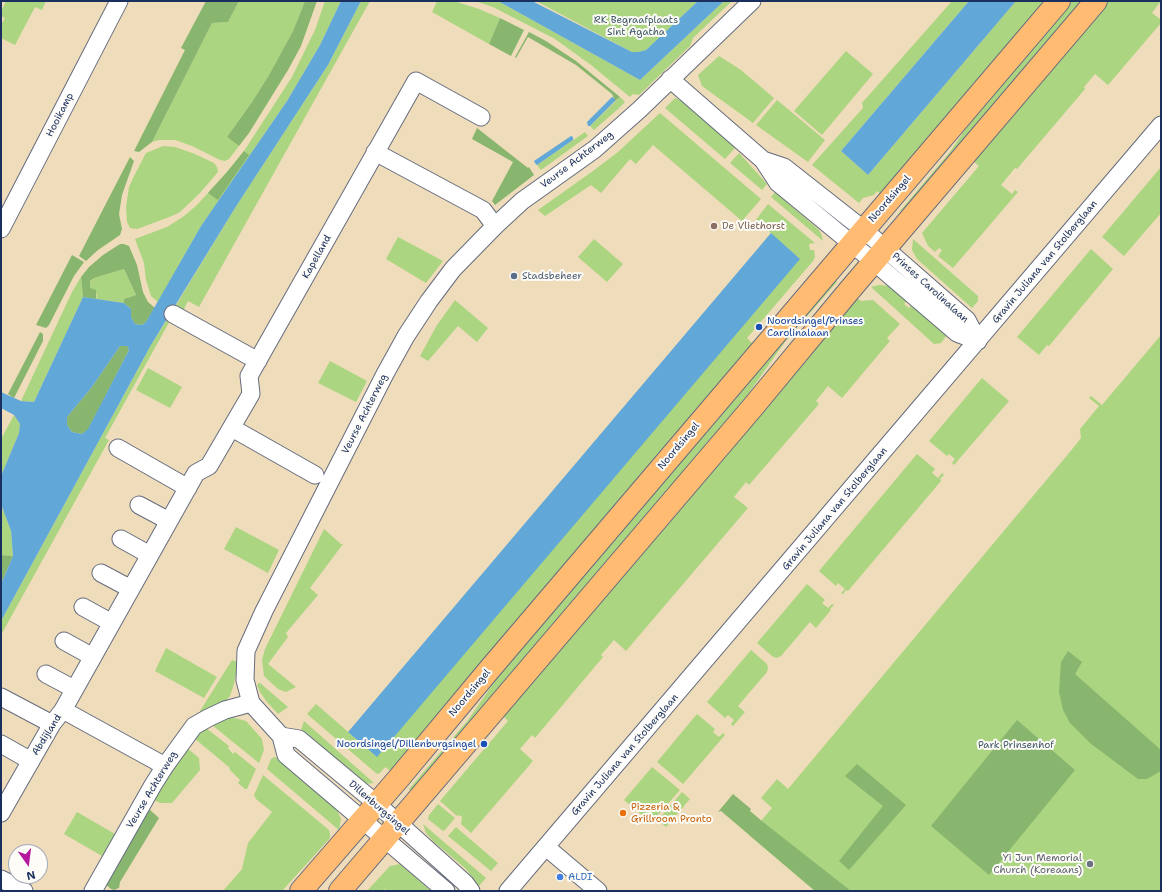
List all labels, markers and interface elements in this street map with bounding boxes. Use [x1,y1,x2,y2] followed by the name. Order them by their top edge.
[594,14,678,38] park label: RK Begraafplaats Sint Agatha
[44,91,76,139] street label: Hooikamp
[538,129,616,191] street label: Veurse Achterweg
[866,173,914,225] street label: Noordsingel
[990,198,1100,326] street label: Gravin Juliana van Stolberglaan
[722,220,785,232] place label: De Vliethorst
[709,221,719,231] marker: De Vliethorst
[300,233,334,281] street label: Kapelland
[889,250,971,326] street label: Prinses Carolinalaan
[522,270,582,282] place label: Stadsbeheer
[509,271,519,281] marker: Stadsbeheer
[767,315,863,338] place label: Noordsingel/Prinses Carolinalaan
[754,322,764,332] marker: Noordsingel/Prinses Carolinalaan
[340,372,390,456] street label: Veurse Achterweg
[656,420,702,472] street label: Noordsingel
[780,445,890,573] street label: Gravin Juliana van Stolberglaan
[447,667,493,719] street label: Noordsingel
[569,692,681,818] street label: Gravin Juliana van Stolberglaan
[30,712,64,758] street label: Abdijland
[336,738,476,750] place label: Noordsingel/Dillenburgsingel
[479,739,489,749] marker: Noordsingel/Dillenburgsingel
[978,739,1054,751] park label: Park Prinsenhof
[124,749,180,831] street label: Veurse Achterweg
[346,778,412,838] street label: Dillenburgsingel
[631,801,712,824] place label: Pizzeria & Grillroom Pronto
[618,808,628,818] marker: Pizzeria & Grillroom Pronto
[8,844,48,884] north arrow
[993,852,1082,876] place label: Yi Jun Memorial Church (Koreaans)
[1085,859,1095,869] marker: Yi Jun Memorial Church (Koreaans)
[25,867,37,883] text: N
[568,871,592,883] place label: ALDI
[555,872,565,882] marker: ALDI

